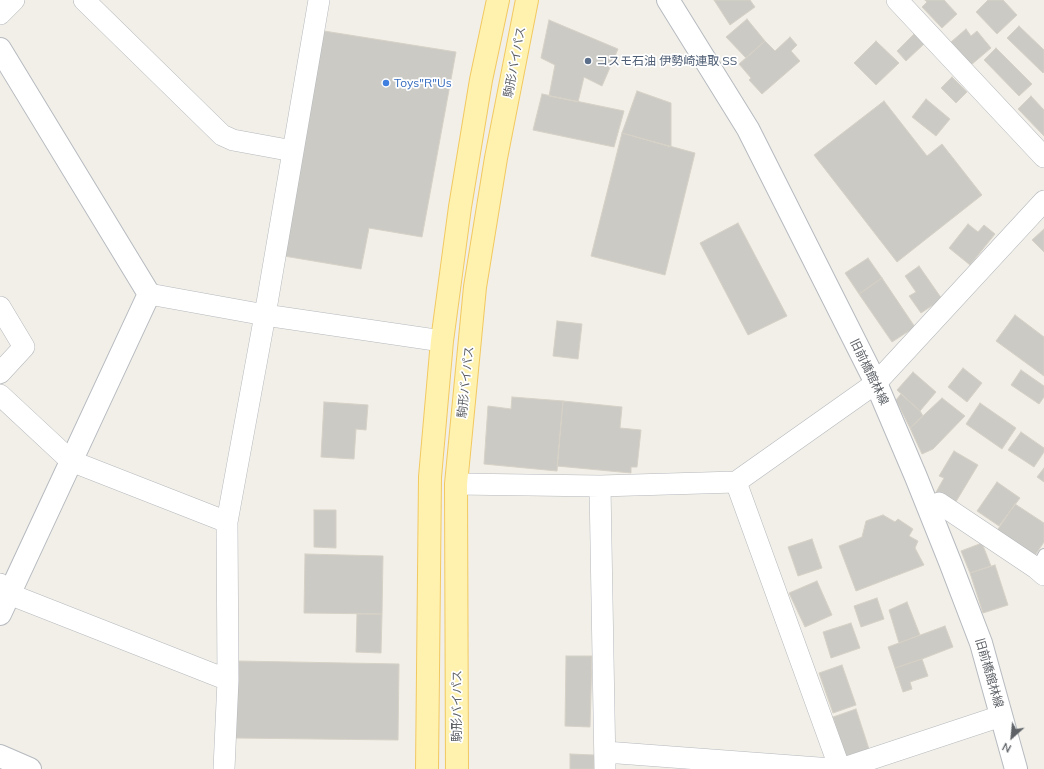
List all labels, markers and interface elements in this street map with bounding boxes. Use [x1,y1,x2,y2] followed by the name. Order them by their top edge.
[501,25,529,99] street label: 駒形バイパス
[596,54,737,68] place label: コスモ石油 伊勢崎連取 SS
[583,56,593,66] marker: コスモ石油 伊勢崎連取 SS
[394,76,452,90] place label: Toys"R"Us
[381,78,391,88] marker: Toys"R"Us
[847,336,891,408] street label: 旧前橋館林線
[455,345,477,419] street label: 駒形バイパス
[972,636,1006,710] street label: 旧前橋館林線
[450,670,464,742] street label: 駒形バイパス
[992,717,1032,757] north arrow
[1000,740,1013,756] text: N

